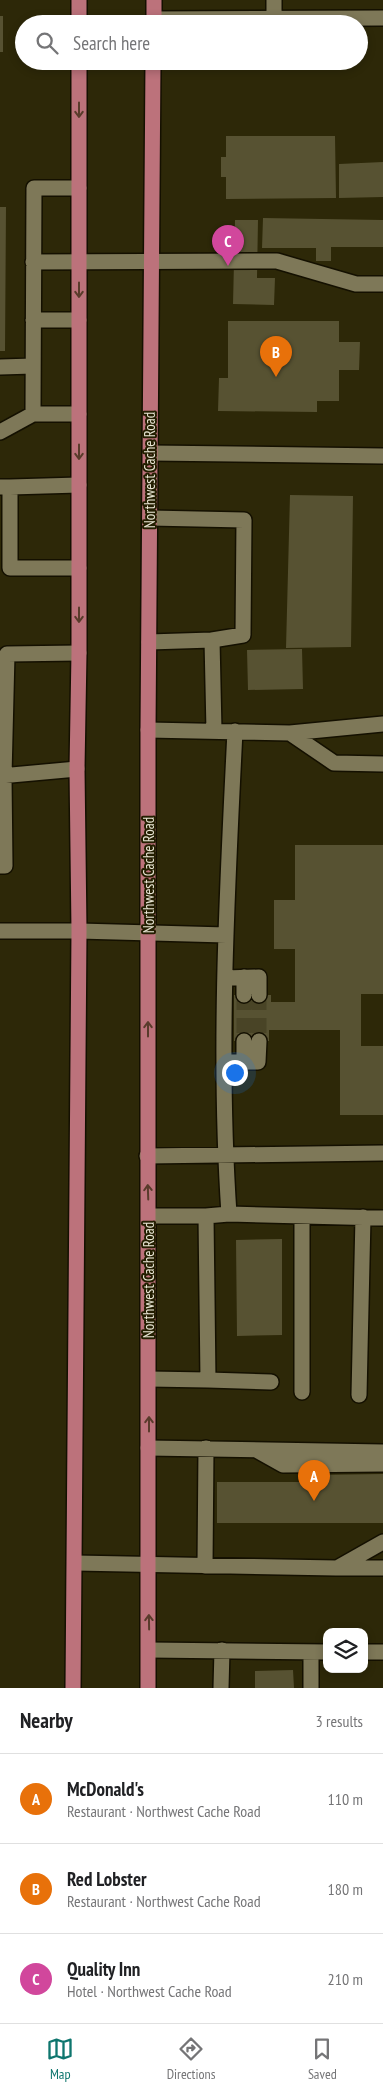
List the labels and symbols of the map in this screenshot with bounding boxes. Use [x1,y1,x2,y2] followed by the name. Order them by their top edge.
[74,102,84,118] one-way arrow
[212,225,244,266] pin: C
[74,282,84,298] one-way arrow
[260,336,292,377] pin: B
[140,412,159,528] street label: Northwest Cache Road
[74,444,84,460] one-way arrow
[74,606,84,623] one-way arrow
[139,817,158,933] street label: Northwest Cache Road
[143,1022,153,1038] one-way arrow
[222,1060,248,1086] your location
[143,1184,153,1200] one-way arrow
[139,1222,158,1338] street label: Northwest Cache Road
[144,1417,153,1433] one-way arrow
[298,1460,330,1501] pin: A
[144,1614,153,1630] one-way arrow

